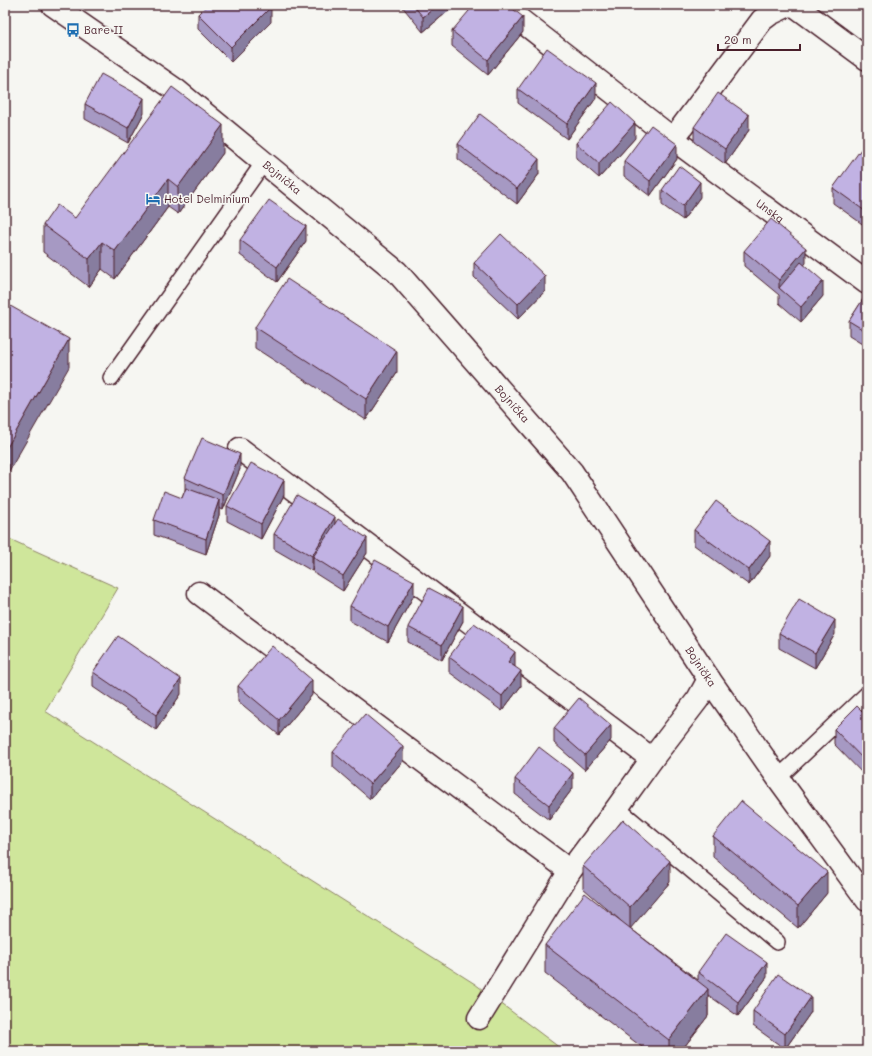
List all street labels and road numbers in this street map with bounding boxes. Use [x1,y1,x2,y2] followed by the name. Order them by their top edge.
[260,157,305,197] street label: Bojnička
[753,195,788,226] street label: Unska
[492,381,534,426] street label: Bojnička
[682,643,720,690] street label: Bojnička

